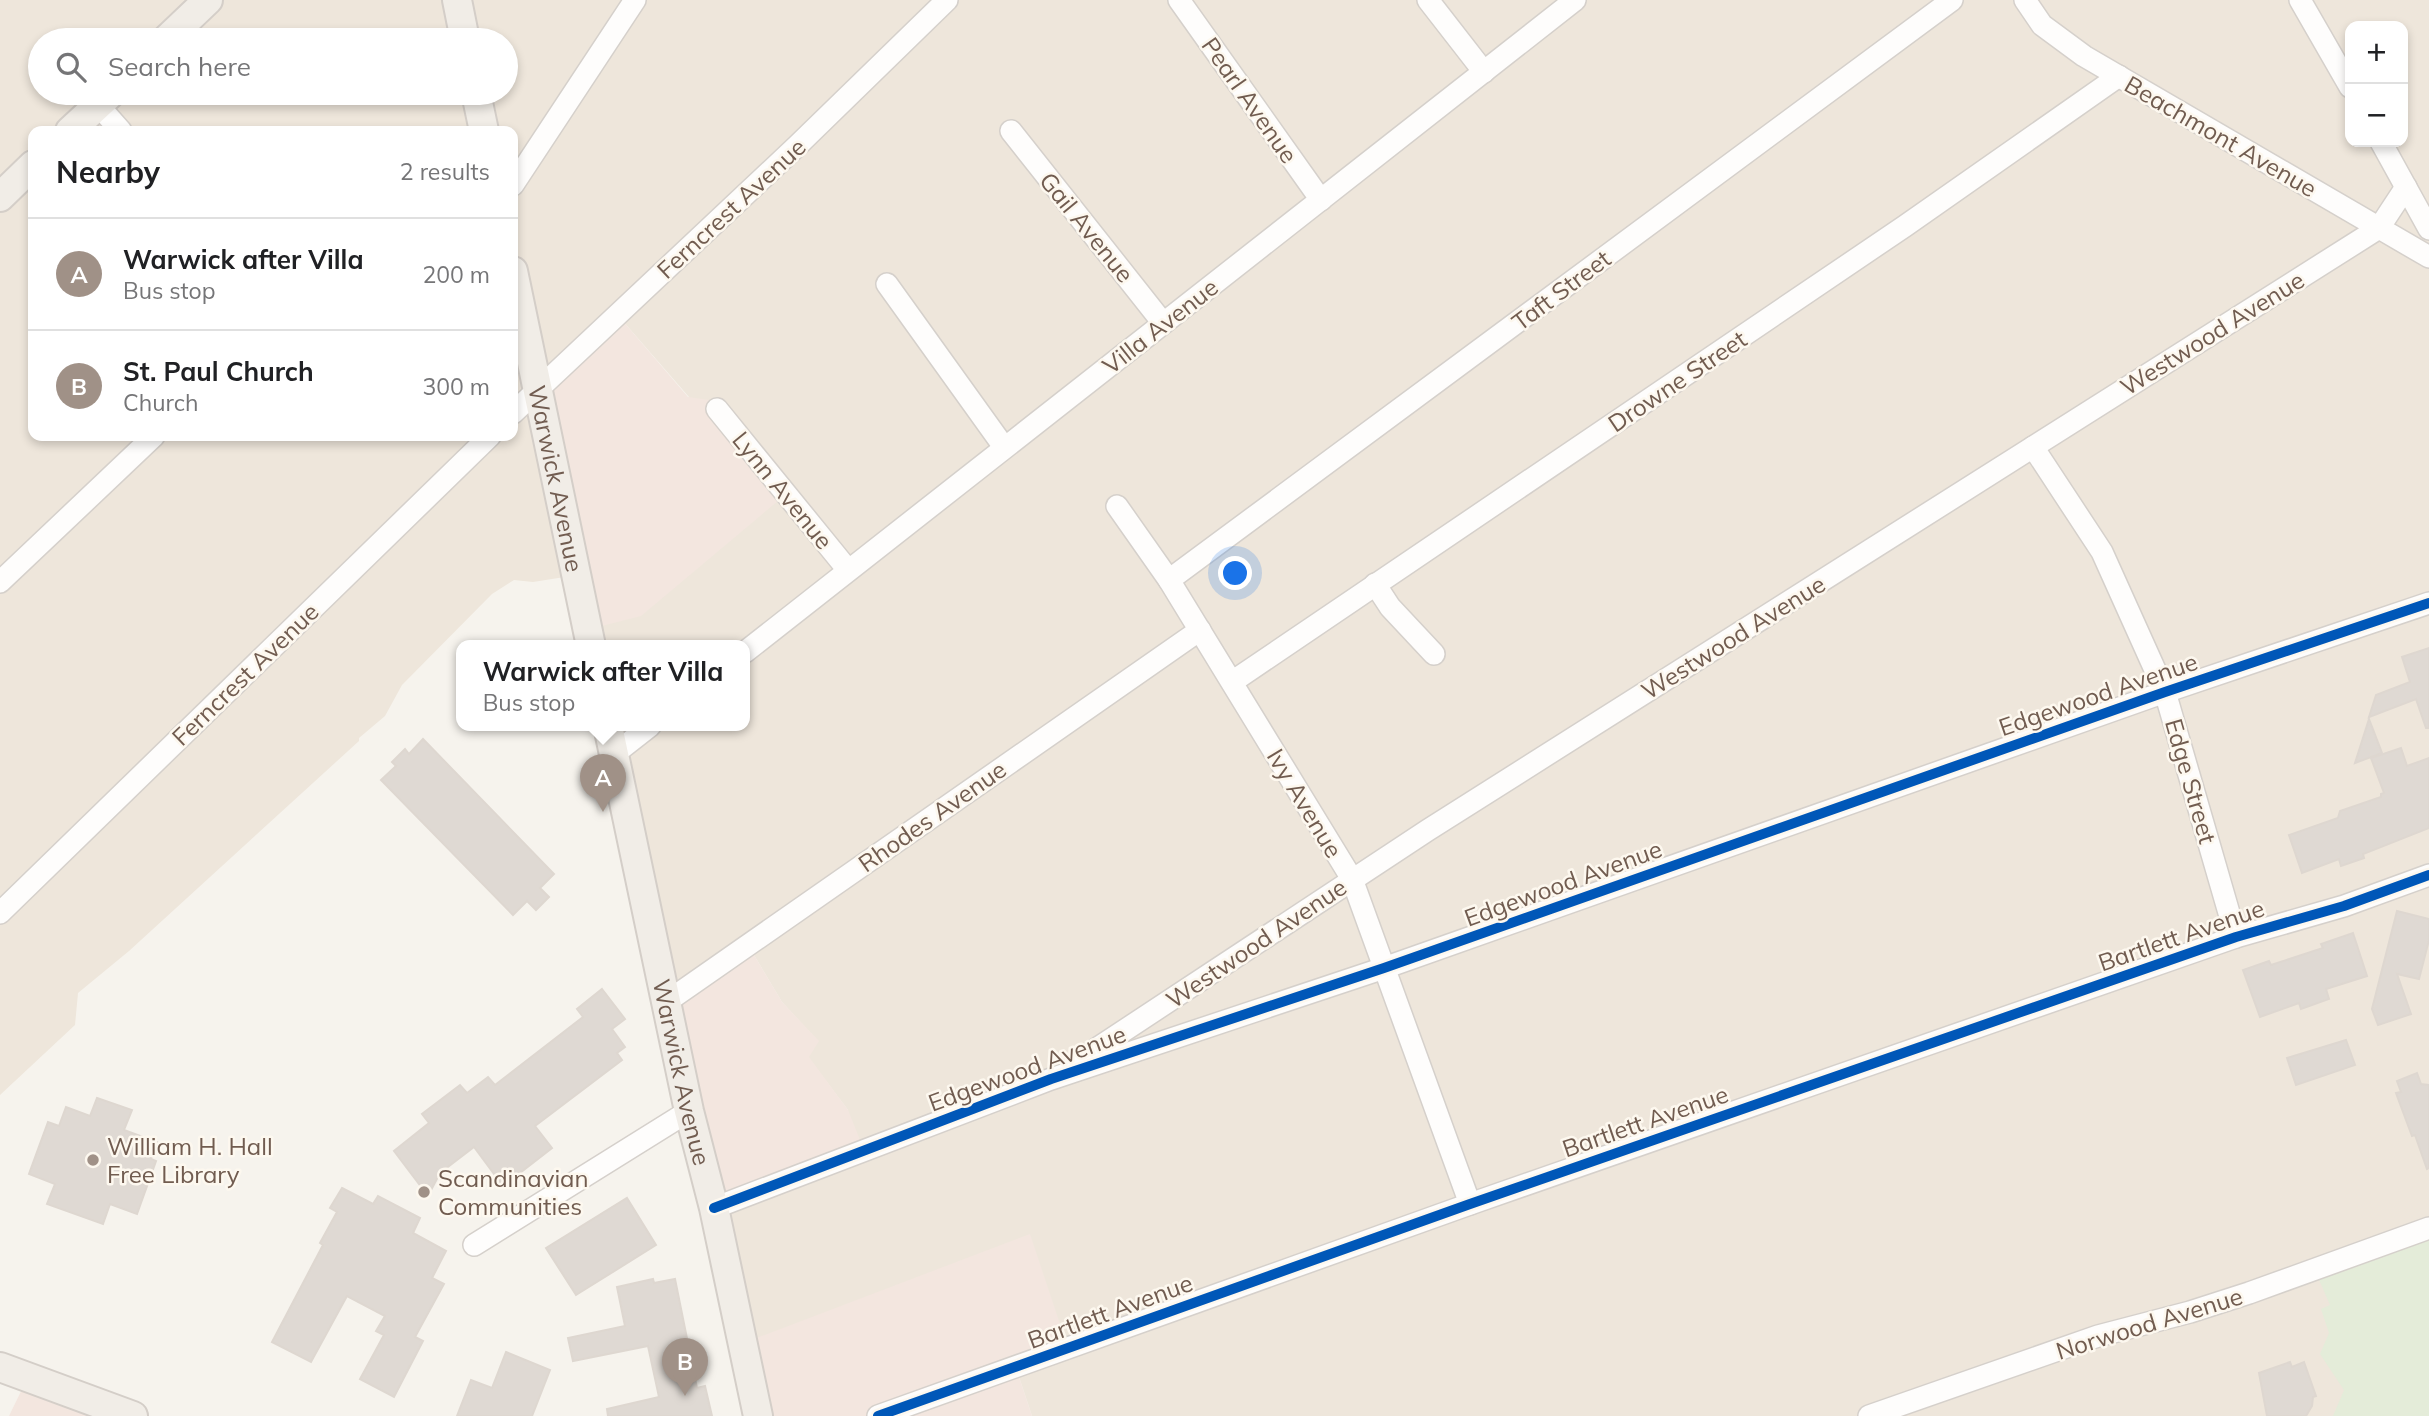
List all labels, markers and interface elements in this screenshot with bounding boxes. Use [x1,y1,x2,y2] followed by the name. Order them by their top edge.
[2345,21,2408,147] map controls
[2345,21,2408,84] button: +
[28,28,518,105] search box
[1196,31,1304,169] street label: Pearl Avenue
[52,48,90,86] icon: search
[108,50,251,83] text: Search here
[2120,69,2322,203] street label: Beachmont Avenue
[2345,84,2408,147] button: −
[650,131,812,285] street label: Ferncrest Avenue
[56,153,160,191] text: Nearby
[400,157,490,186] text: 2 results
[1033,166,1141,288] street label: Gail Avenue
[123,243,364,276] text: Warwick after Villa
[1506,243,1616,337] street label: Taft Street
[70,260,88,289] text: A
[422,260,490,289] text: 200 m
[2115,264,2309,402] street label: Westwood Avenue
[1096,272,1224,380] street label: Villa Avenue
[123,276,215,305] text: Bus stop
[1602,324,1752,438] street label: Drowne Street
[123,355,314,388] text: St. Paul Church
[71,372,87,401] text: B
[422,372,490,401] text: 300 m
[522,383,590,575] street label: Warwick Avenue
[123,388,199,417] text: Church
[726,425,840,555] street label: Lynn Avenue
[1218,556,1252,590] your location
[1636,568,1830,706] street label: Westwood Avenue
[165,596,325,752] street label: Ferncrest Avenue
[456,640,750,731] popup
[1995,646,2201,742] street label: Edgewood Avenue
[483,655,723,688] text: Warwick after Villa
[483,688,575,717] text: Bus stop
[2159,715,2223,847] street label: Edge Street
[1261,743,1349,863] street label: Ivy Avenue
[580,754,626,812] pin: A
[852,754,1012,878] street label: Rhodes Avenue
[1460,833,1666,933] street label: Edgewood Avenue
[1160,872,1352,1014] street label: Westwood Avenue
[2094,893,2268,977] street label: Bartlett Avenue
[647,976,717,1169] street label: Warwick Avenue
[924,1018,1130,1118] street label: Edgewood Avenue
[1558,1079,1732,1163] street label: Bartlett Avenue
[107,1131,273,1189] place label: William H. Hall Free Library
[85,1152,101,1168] marker: William H. Hall Free Library
[438,1163,589,1221] place label: Scandinavian Communities
[416,1184,432,1200] marker: Scandinavian Communities
[1023,1267,1197,1355] street label: Bartlett Avenue
[2052,1280,2246,1366] street label: Norwood Avenue
[662,1338,708,1396] pin: B

